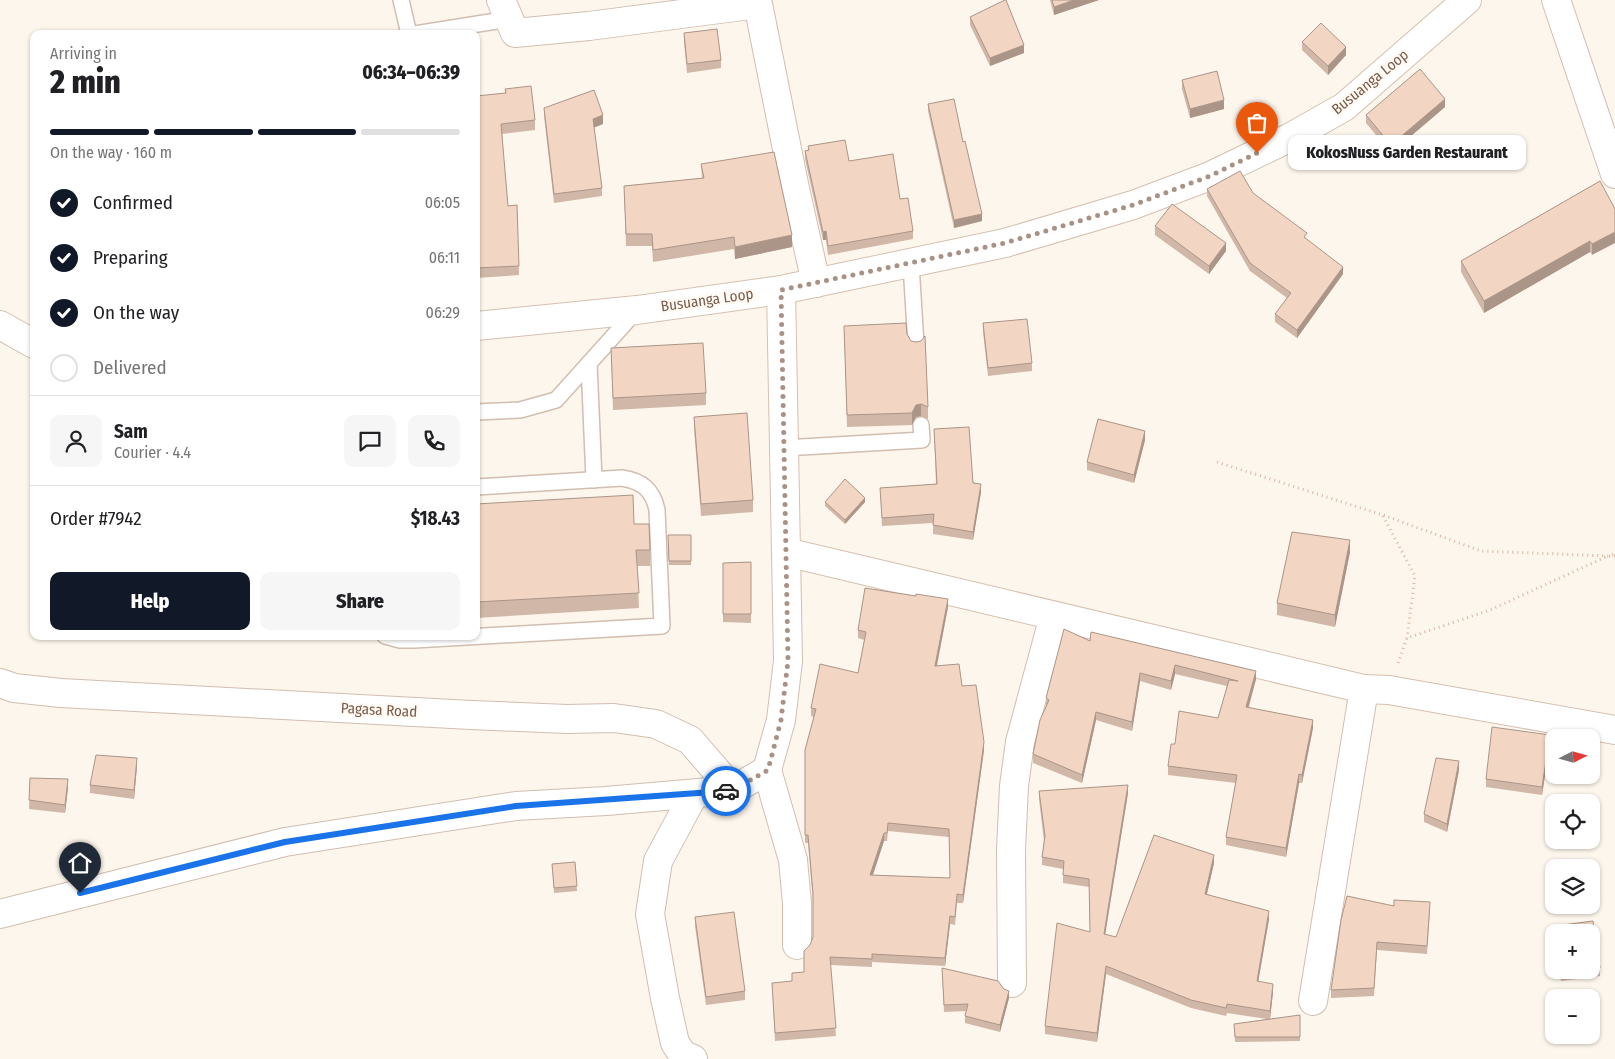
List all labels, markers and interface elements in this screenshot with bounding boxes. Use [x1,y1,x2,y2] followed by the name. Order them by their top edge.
[50,44,117,63] text: Arriving in
[1328,46,1412,118] street label: Busuanga Loop
[362,61,460,84] text: 06:34–06:39
[50,63,121,101] text: 2 min
[1236,102,1278,153] pin
[1243,109,1271,137] icon: bag
[1287,136,1524,170] callout: KokosNuss Garden Restaurant
[50,143,172,162] text: On the way · 160 m
[1306,143,1508,162] text: KokosNuss Garden Restaurant
[50,189,78,217] icon: check
[93,191,173,214] text: Confirmed
[425,193,460,212] text: 06:05
[50,244,78,272] icon: check
[93,246,168,269] text: Preparing
[429,248,460,267] text: 06:11
[660,285,754,315] street label: Busuanga Loop
[50,299,78,327] icon: check
[93,301,179,324] text: On the way
[426,303,460,322] text: 06:29
[93,356,167,379] text: Delivered
[50,415,102,467] button: person
[344,415,396,467] button: chat
[408,415,460,467] button: phone
[114,420,148,443] text: Sam
[114,443,191,462] text: Courier · 4.4
[50,507,142,530] text: Order #7942
[411,507,460,530] text: $18.43
[50,572,250,630] button: Help
[260,572,460,630] button: Share
[340,699,418,721] street label: Pagasa Road
[1545,729,1600,784] north arrow
[1545,729,1600,1044] map controls
[701,766,751,816] courier
[712,777,740,805] icon: car
[1545,794,1600,849] button: locate
[59,842,101,893] pin
[66,849,94,877] icon: home
[1545,859,1600,914] button: layers
[1545,924,1600,979] button: +
[1545,989,1600,1044] button: −

